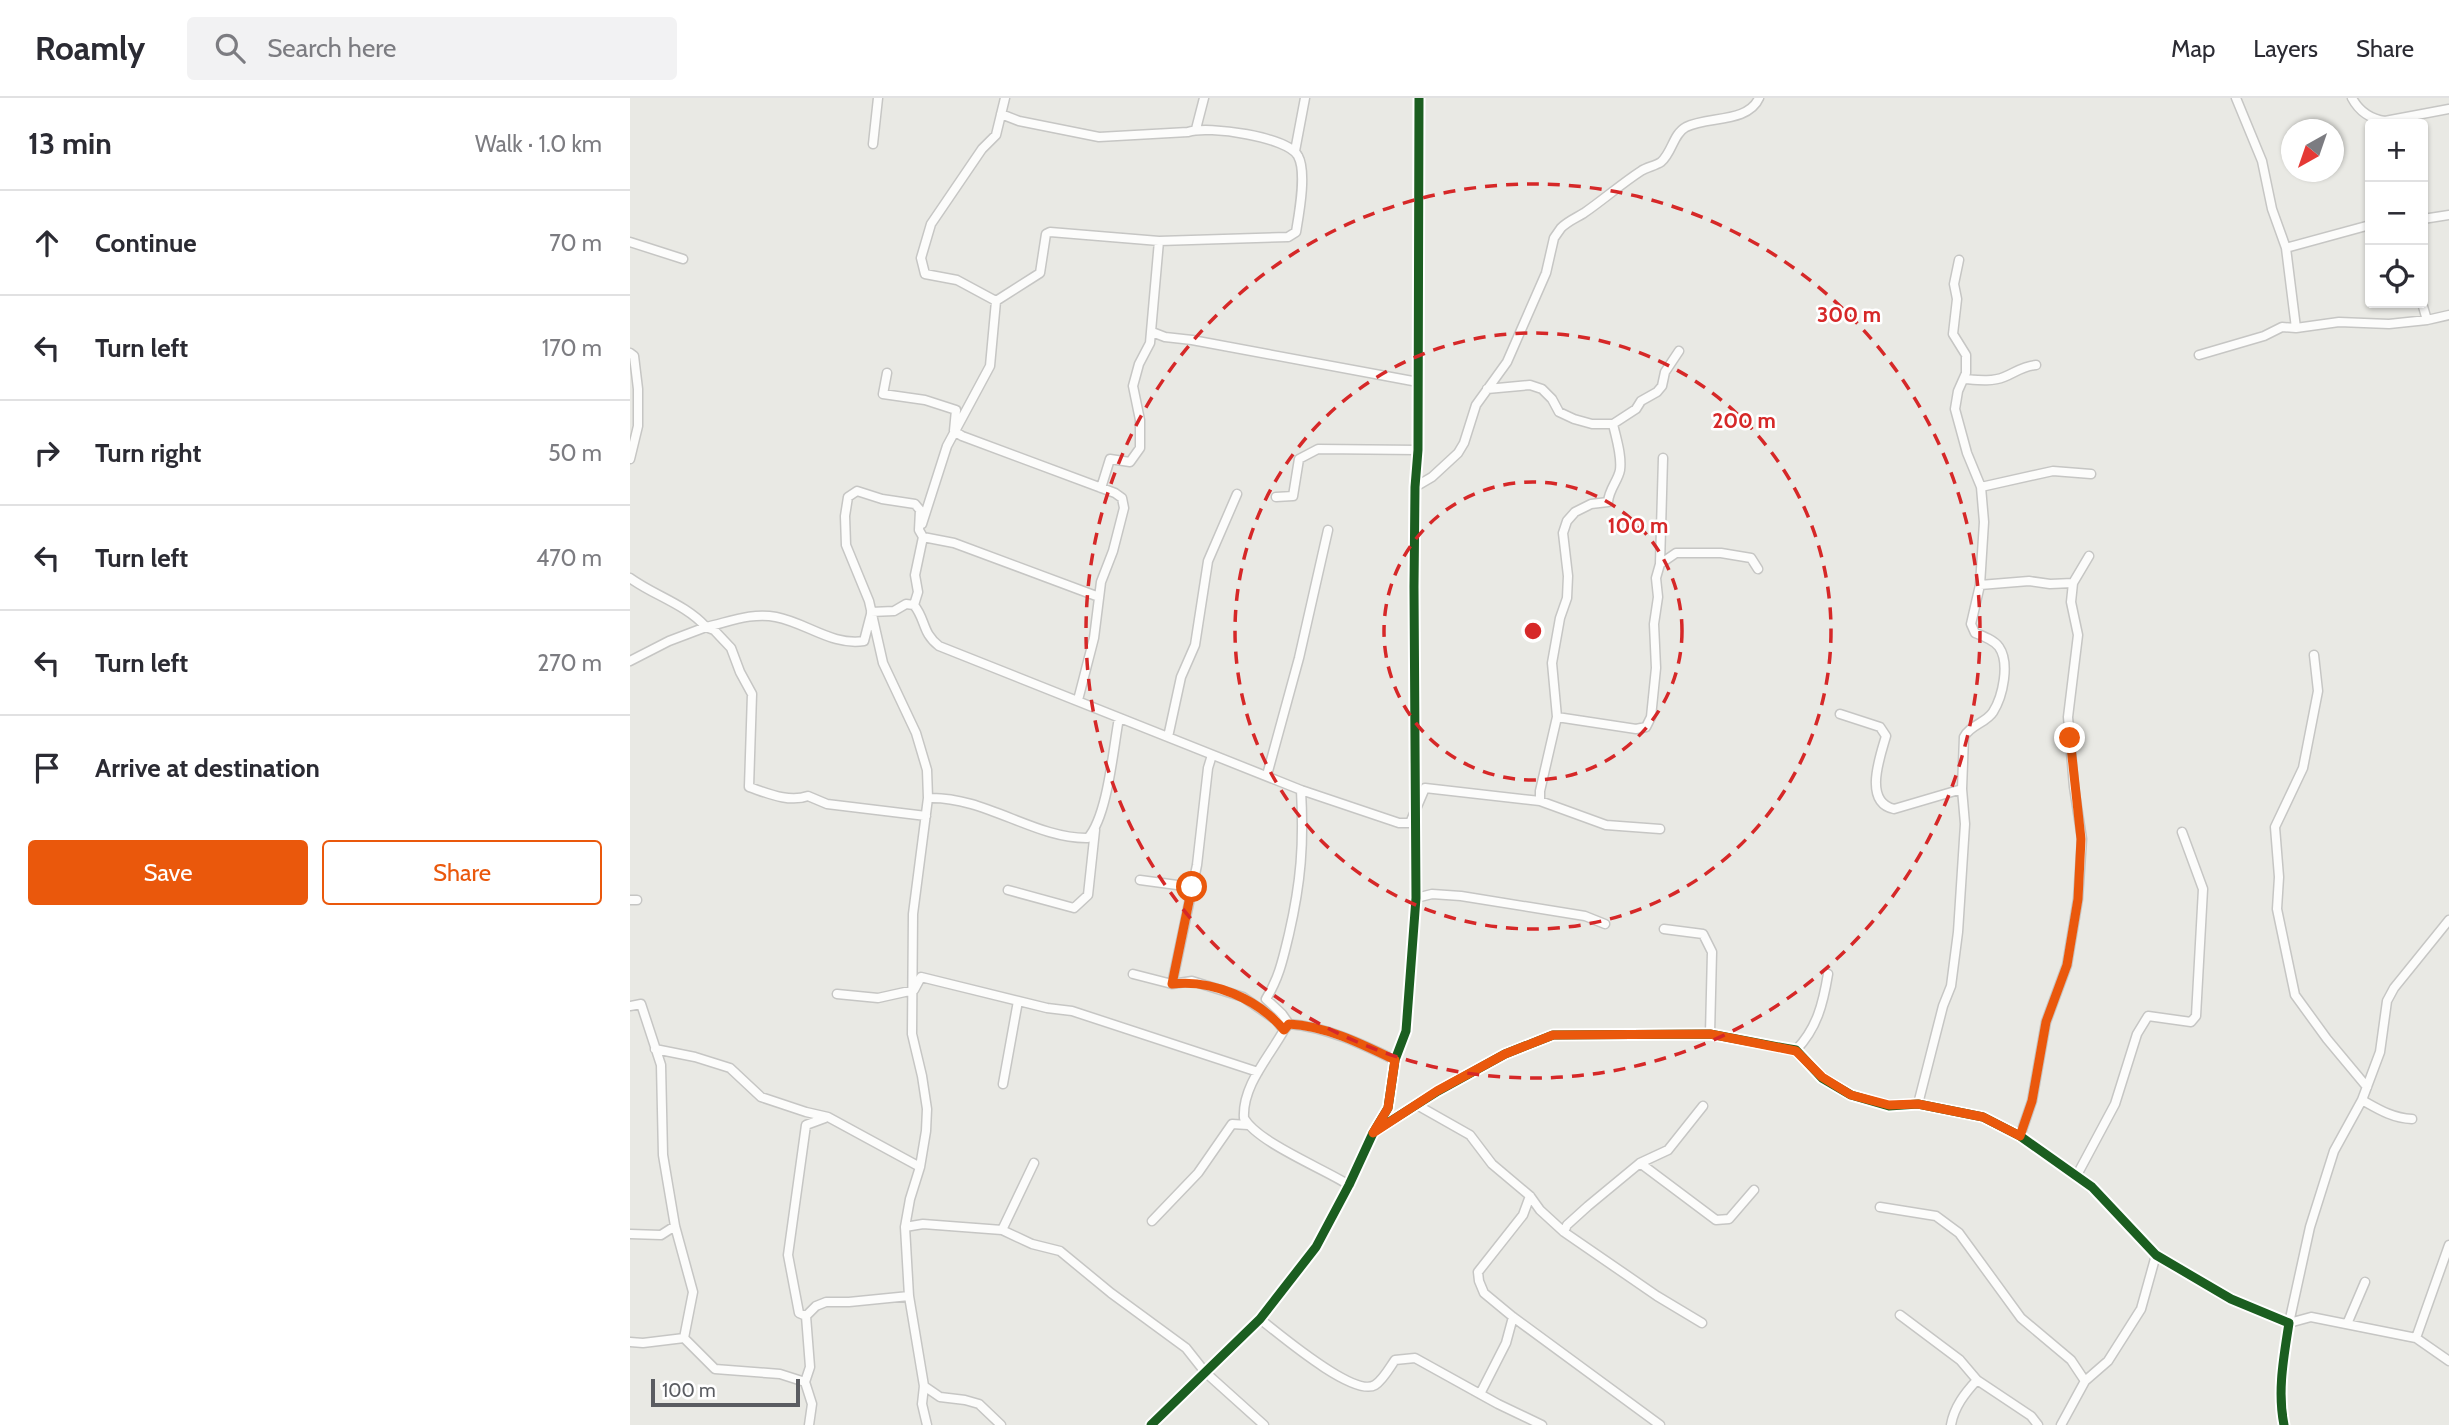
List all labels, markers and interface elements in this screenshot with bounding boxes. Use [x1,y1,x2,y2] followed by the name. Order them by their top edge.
[187,17,677,80] search box
[35,28,145,68] text: Roamly
[211,29,249,67] icon: search
[267,32,396,64] text: Search here
[2171,34,2215,63] text: Map
[2253,34,2318,63] text: Layers
[2356,34,2414,63] text: Share
[2281,119,2344,182] north arrow
[2365,119,2428,308] map controls
[2365,119,2428,182] button: +
[28,125,112,162] text: 13 min
[475,130,602,158] text: Walk · 1.0 km
[2365,182,2428,245] button: −
[28,224,66,262] icon: ahead
[95,227,197,259] text: Continue
[549,229,602,257] text: 70 m
[2365,245,2428,308] button: locate
[1817,302,1881,327] text: 300 m
[28,329,66,367] icon: left
[95,332,188,364] text: Turn left
[542,334,602,362] text: 170 m
[1712,408,1776,433] text: 200 m
[28,434,66,472] icon: right
[95,437,201,469] text: Turn right
[548,439,602,467] text: 50 m
[1608,513,1668,538] text: 100 m
[28,539,66,577] icon: left
[95,542,188,574] text: Turn left
[536,544,602,572] text: 470 m
[1521,619,1545,643] centre of rings
[28,644,66,682] icon: left
[95,647,188,679] text: Turn left
[537,649,602,677] text: 270 m
[2054,722,2085,753] route end
[28,749,66,787] icon: arrive
[95,752,320,784] text: Arrive at destination
[28,840,308,905] button: Save
[322,840,602,905] button: Share
[1176,871,1207,902] route start
[651,1376,800,1408] scale bar
[662,1379,716,1402] text: 100 m

